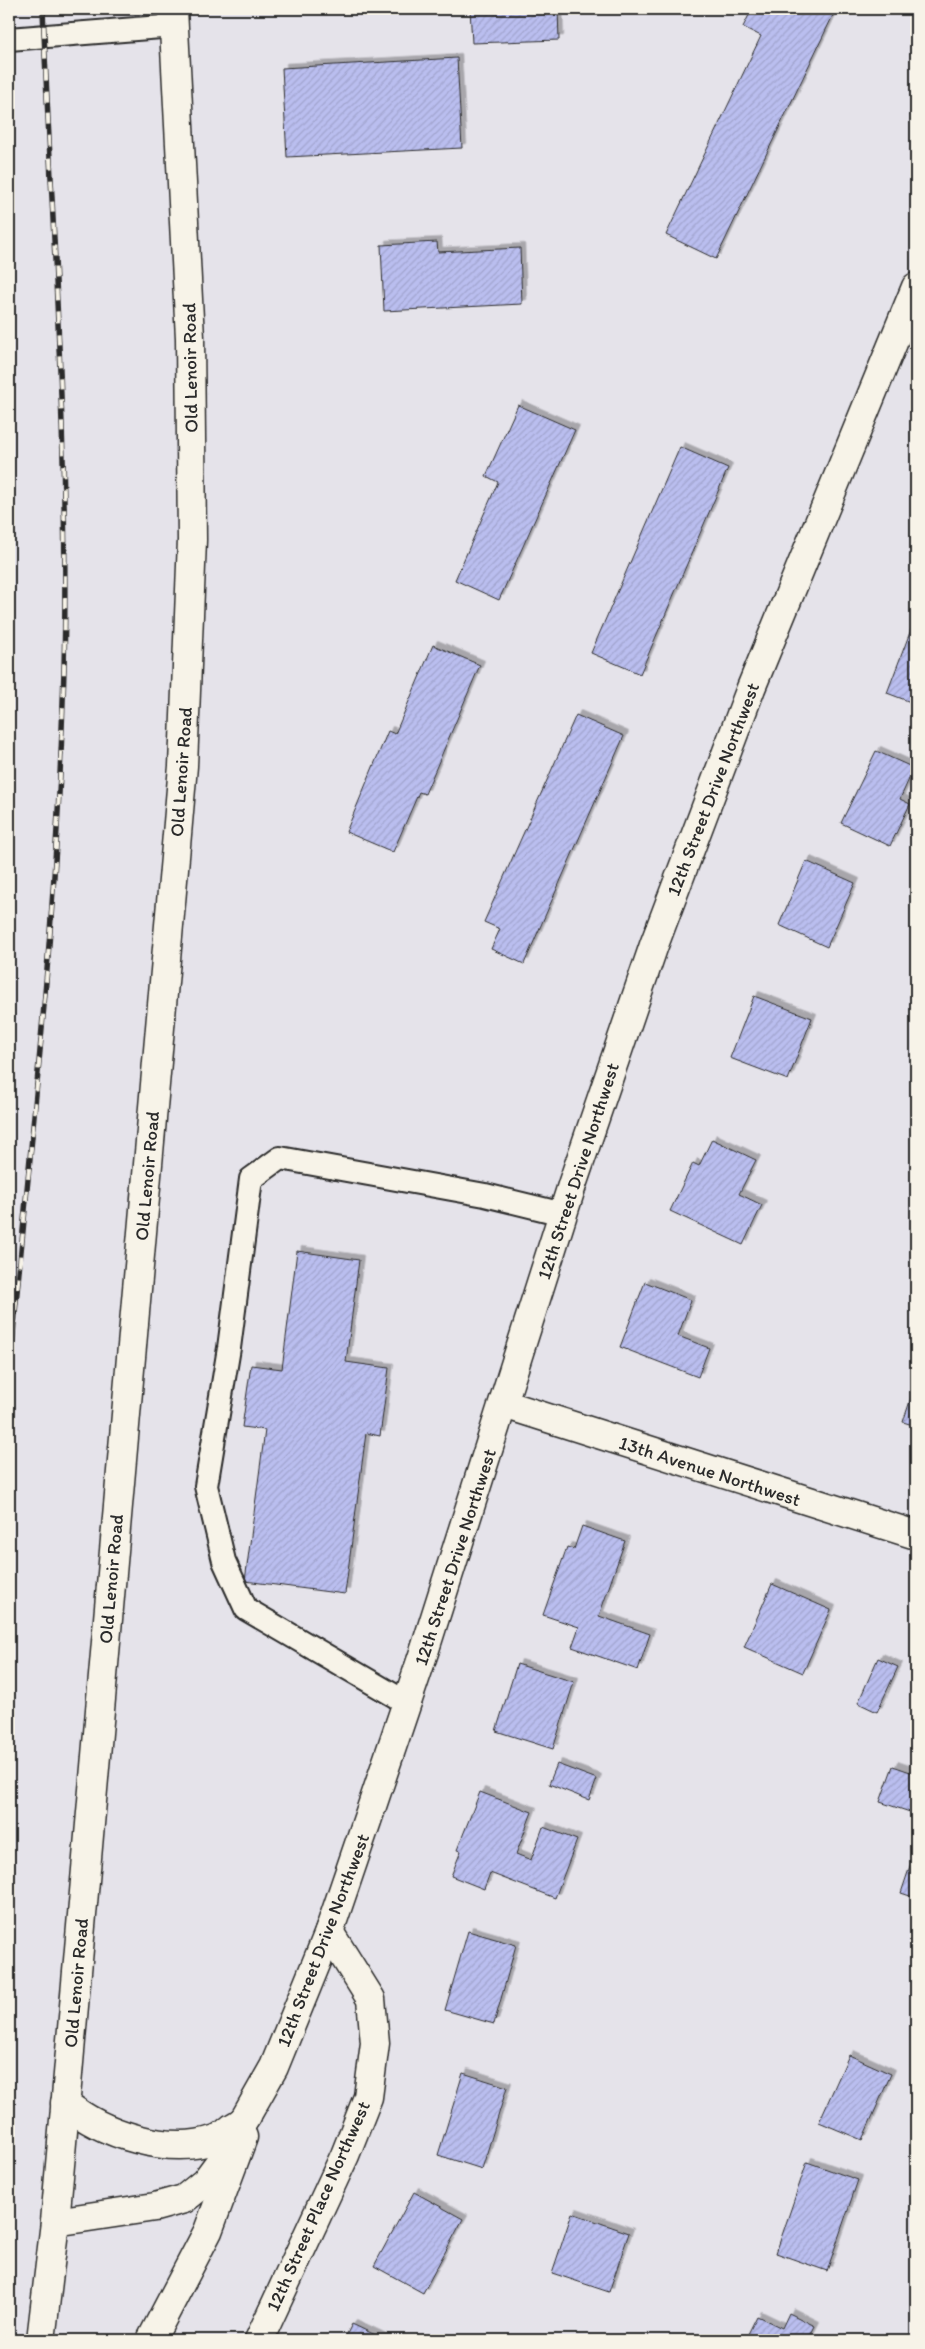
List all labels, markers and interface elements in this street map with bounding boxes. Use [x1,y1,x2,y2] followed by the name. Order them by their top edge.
[177,303,203,433] street label: Old Lenoir Road
[662,679,764,899] street label: 12th Street Drive Northwest
[165,706,197,838] street label: Old Lenoir Road
[532,1060,624,1282] street label: 12th Street Drive Northwest
[130,1110,164,1242] street label: Old Lenoir Road
[616,1431,804,1511] street label: 13th Avenue Northwest
[409,1446,501,1668] street label: 12th Street Drive Northwest
[94,1513,128,1645] street label: Old Lenoir Road
[272,1830,374,2050] street label: 12th Street Drive Northwest
[59,1917,93,2049] street label: Old Lenoir Road
[261,2097,375,2315] street label: 12th Street Place Northwest

